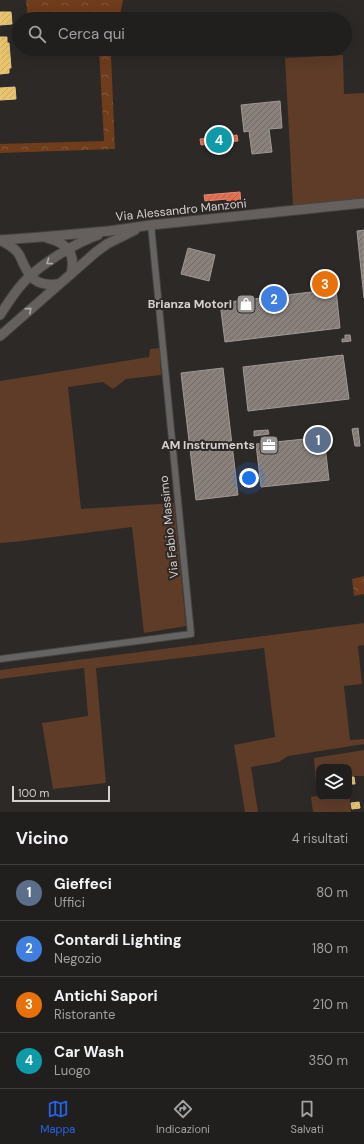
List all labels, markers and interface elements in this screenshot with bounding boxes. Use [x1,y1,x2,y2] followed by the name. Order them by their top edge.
[12,12,352,56] search box
[26,23,48,45] icon: search
[58,24,125,44] text: Cerca qui
[206,125,232,155] pin: 4
[115,195,247,225] street label: Via Alessandro Manzoni
[47,257,54,264] one-way arrow
[312,269,338,299] pin: 3
[261,284,287,314] pin: 2
[235,293,257,315] shop icon: Brianza Motori
[148,296,232,312] place label: Brianza Motori
[24,307,32,315] one-way arrow
[305,425,331,455] pin: 1
[258,434,280,456] office icon: AM Instruments
[161,437,255,453] place label: AM Instruments
[239,468,259,488] your location
[156,475,182,579] street label: Via Fabio Massimo
[316,764,352,800] map controls
[316,764,352,800] button: layers
[12,784,110,803] scale bar
[18,786,49,800] text: 100 m
[16,827,69,849] text: Vicino
[292,830,348,847] text: 4 risultati
[54,874,112,894] text: Gieffeci
[27,884,31,901] text: 1
[316,884,348,901] text: 80 m
[54,894,85,911] text: Uffici
[54,930,182,950] text: Contardi Lighting
[25,940,33,957] text: 2
[312,940,348,957] text: 180 m
[54,950,102,967] text: Negozio
[54,986,158,1006] text: Antichi Sapori
[25,996,33,1013] text: 3
[313,996,348,1013] text: 210 m
[54,1006,115,1023] text: Ristorante
[54,1042,124,1062] text: Car Wash
[25,1052,33,1069] text: 4
[308,1052,348,1069] text: 350 m
[54,1062,90,1079] text: Luogo
[40,1098,75,1136] tab: Mappa
[156,1098,210,1136] tab: Indicazioni
[291,1098,324,1136] tab: Salvati

